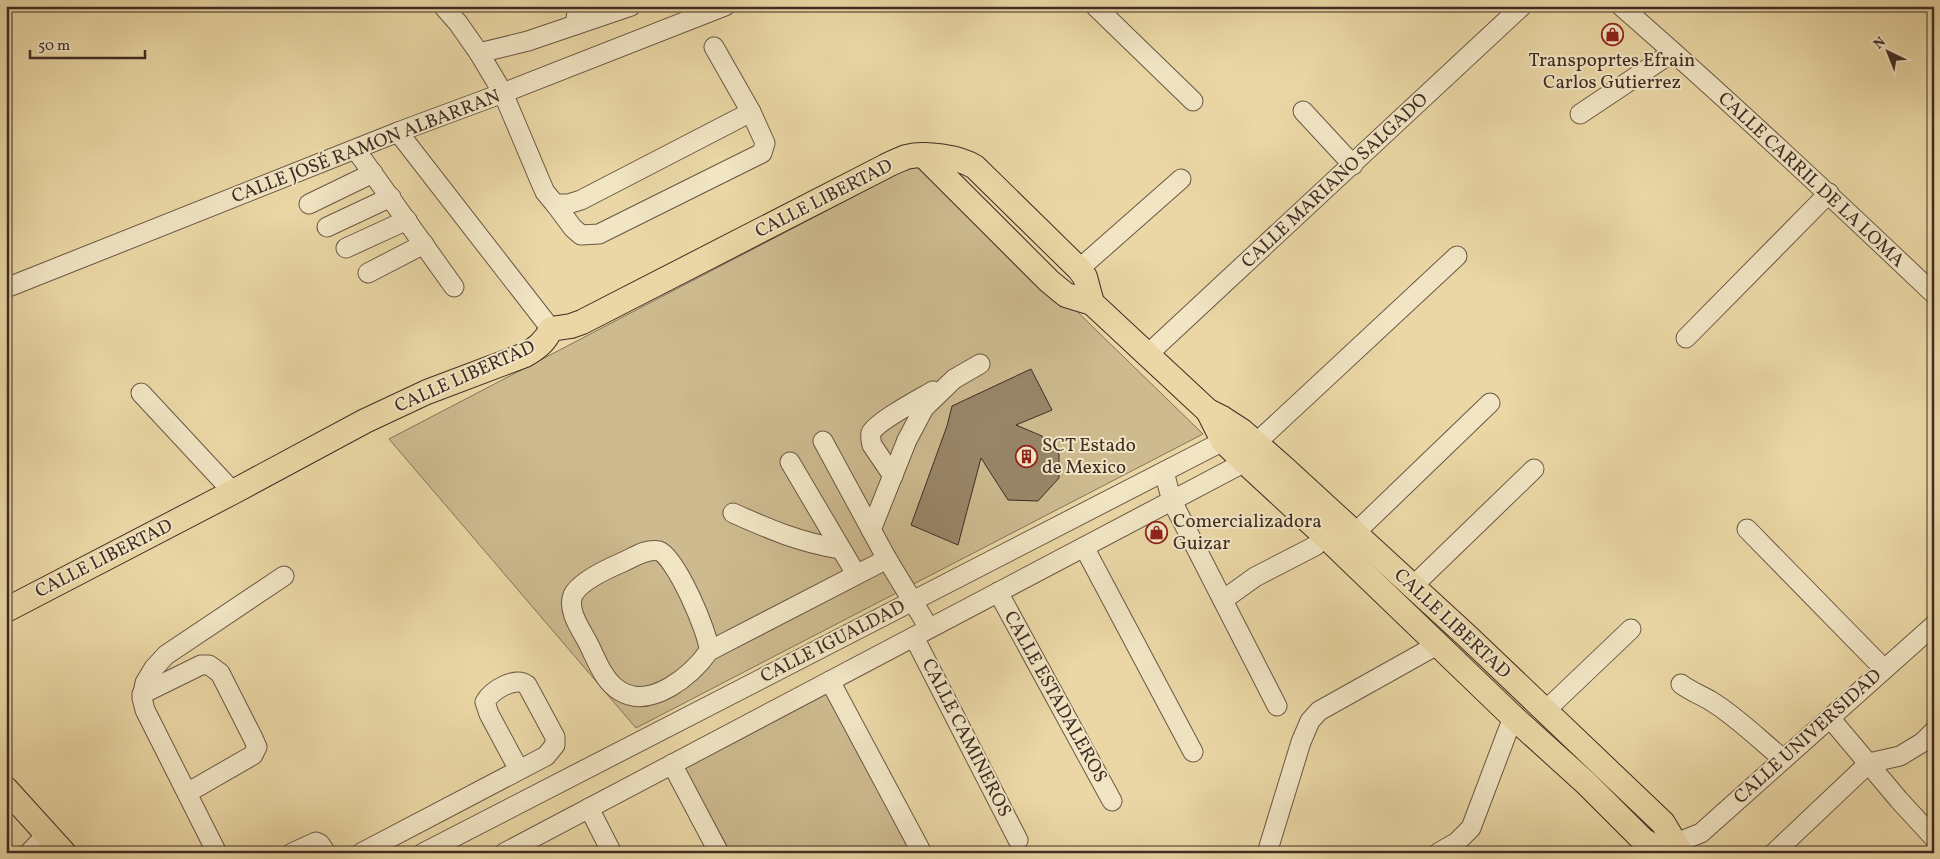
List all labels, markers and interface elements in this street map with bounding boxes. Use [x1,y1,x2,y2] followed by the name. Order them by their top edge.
[1600,23,1624,47] shop icon: Transpoprtes Efrain Carlos Gutierrez
[30,28,145,60] scale bar
[1862,28,1912,78] north arrow
[1870,33,1890,54] text: N
[38,36,70,57] text: 50 m
[1529,48,1695,96] place label: Transpoprtes Efrain Carlos Gutierrez
[228,84,504,210] street label: CALLE JOSÉ RAMON ALBARRAN
[1712,86,1910,274] street label: CALLE CARRIL DE LA LOMA
[1236,87,1434,275] street label: CALLE MARIANO SALGADO
[751,153,897,245] street label: CALLE LIBERTAD
[391,334,539,420] street label: CALLE LIBERTAD
[1042,433,1136,481] place label: SCT Estado de Mexico
[1014,445,1038,469] building icon: SCT Estado de Mexico
[1173,509,1322,557] place label: Comercializadora Guizar
[31,513,177,605] street label: CALLE LIBERTAD
[1145,521,1169,545] shop icon: Comercializadora Guizar
[1388,563,1516,685] street label: CALLE LIBERTAD
[756,594,910,690] street label: CALLE IGUALDAD
[997,607,1113,787] street label: CALLE ESTADALEROS
[915,654,1017,822] street label: CALLE CAMINEROS
[1728,663,1888,811] street label: CALLE UNIVERSIDAD

